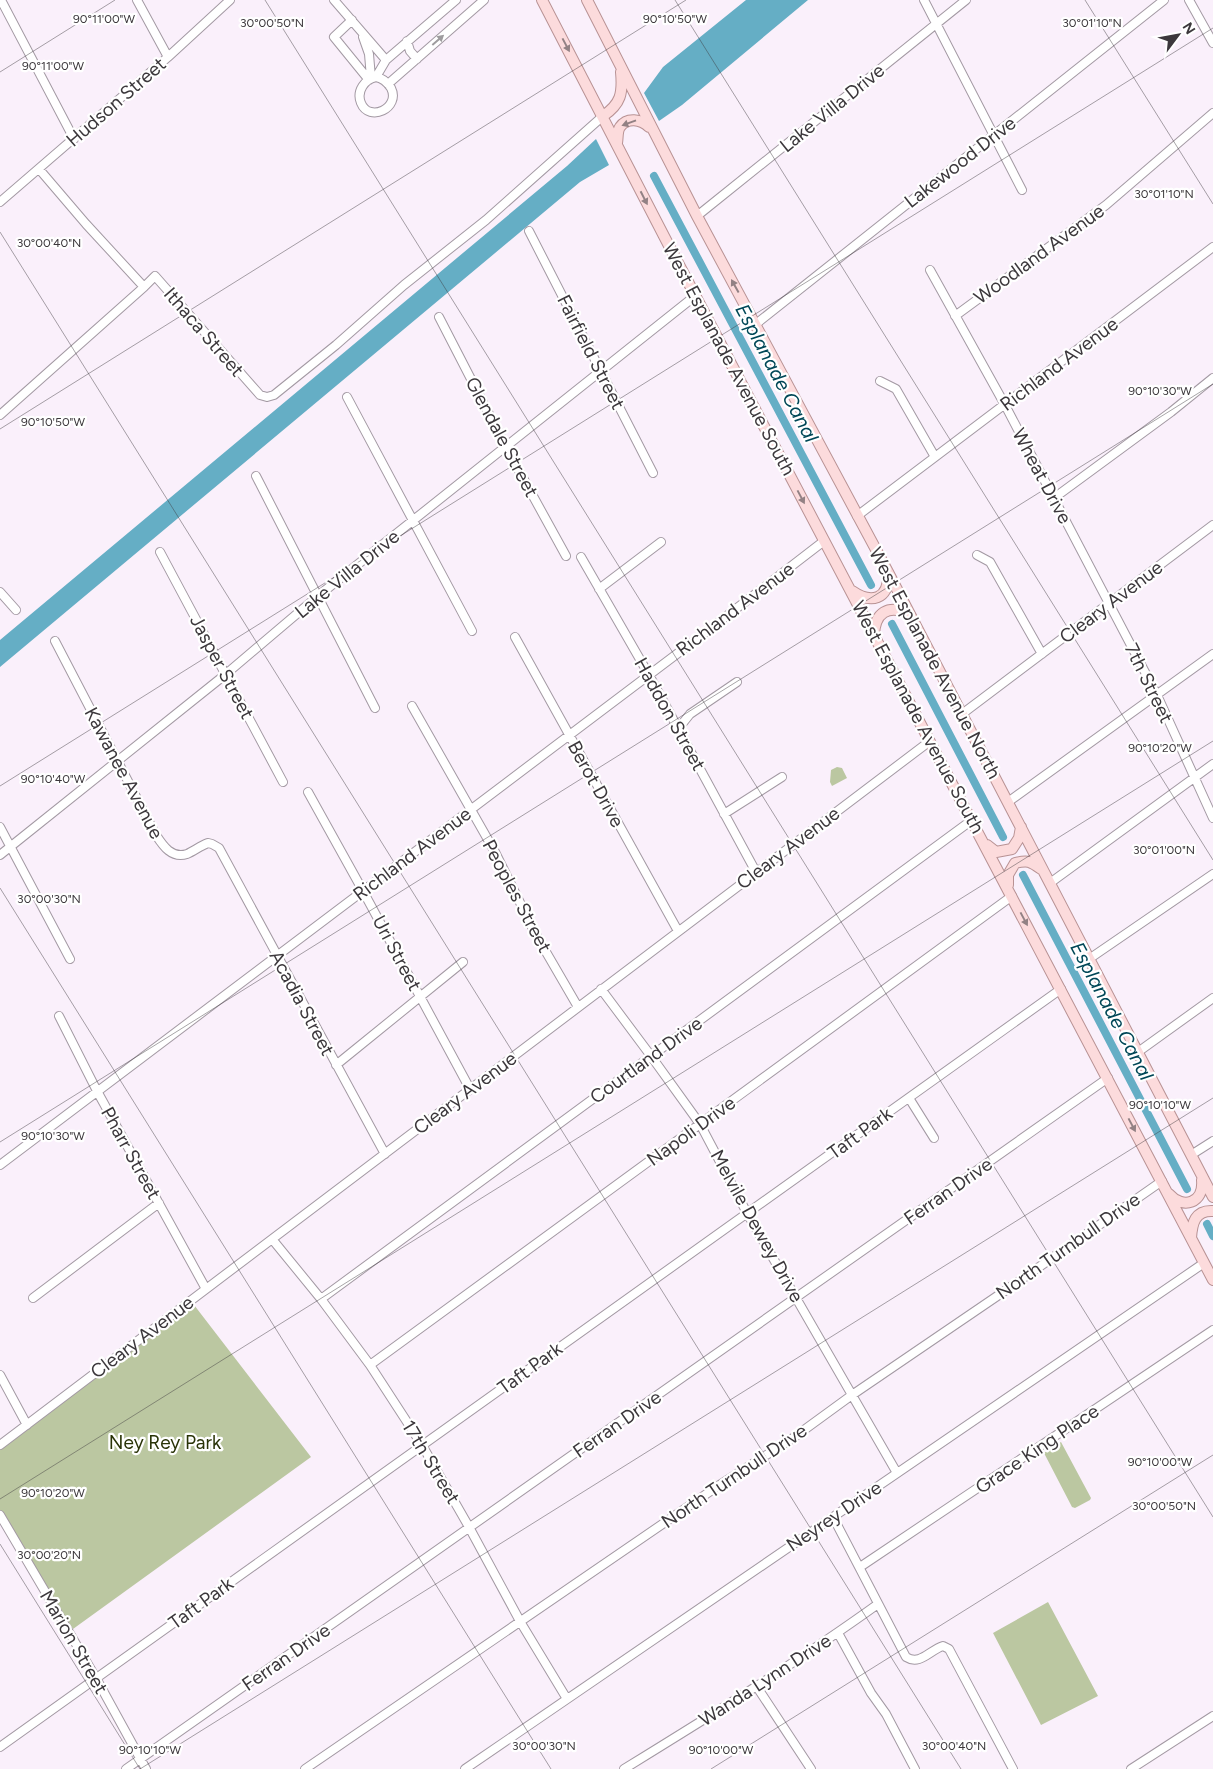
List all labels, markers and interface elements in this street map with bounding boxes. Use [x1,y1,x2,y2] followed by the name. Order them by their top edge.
[1153,10,1203,60] north arrow
[73,12,135,26] text: 90°11'00"W
[643,12,707,26] text: 90°10'50"W
[240,16,304,30] text: 30°00'50"N
[1062,16,1122,30] text: 30°01'10"N
[1179,19,1199,37] text: N
[432,34,444,46] one-way arrow
[562,38,570,52] one-way arrow
[62,53,170,151] street label: Hudson Street
[22,59,84,73] text: 90°11'00"W
[775,59,889,157] street label: Lake Villa Drive
[900,111,1020,213] street label: Lakewood Drive
[621,119,636,127] one-way arrow
[1134,187,1194,201] text: 30°01'10"N
[640,191,648,205] one-way arrow
[969,199,1109,309] street label: Woodland Avenue
[17,236,81,250] text: 30°00'40"N
[658,239,800,479] street label: West Esplanade Avenue South
[731,278,739,293] one-way arrow
[159,283,249,381] street label: Ithaca Street
[552,291,630,413] street label: Fairfield Street
[730,300,824,447] water label: Esplanade Canal
[995,312,1123,416] street label: Richland Avenue
[461,373,543,501] street label: Glendale Street
[1128,384,1192,398] text: 90°10'30"W
[21,415,85,429] text: 90°10'50"W
[1007,424,1077,528] street label: Wheat Drive
[797,490,805,504] one-way arrow
[290,525,404,623] street label: Lake Villa Drive
[864,543,1006,783] street label: West Esplanade Avenue North
[1055,556,1167,648] street label: Cleary Avenue
[671,557,799,661] street label: Richland Avenue
[847,597,989,837] street label: West Esplanade Avenue South
[185,611,259,723] street label: Jasper Street
[1120,639,1178,727] street label: 7th Street
[629,653,711,775] street label: Haddon Street
[80,703,168,843] street label: Kawanee Avenue
[563,737,629,831] street label: Berot Drive
[1128,741,1192,755] text: 90°10'20"W
[21,772,86,786] text: 90°10'40"W
[348,802,476,906] street label: Richland Avenue
[732,802,844,894] street label: Cleary Avenue
[478,836,556,956] street label: Peoples Street
[1133,843,1195,857] text: 30°01'00"N
[17,892,81,906] text: 30°00'30"N
[368,911,426,995] street label: Uri Street
[1020,912,1028,926] one-way arrow
[1065,938,1159,1085] water label: Esplanade Canal
[265,946,339,1060] street label: Acadia Street
[585,1012,707,1108] street label: Courtland Drive
[409,1047,521,1139] street label: Cleary Avenue
[642,1091,740,1171] street label: Napoli Drive
[1129,1098,1191,1112] text: 90°10'10"W
[823,1101,897,1164] street label: Taft Park
[96,1103,166,1203] street label: Pharr Street
[1128,1117,1136,1132] one-way arrow
[21,1129,85,1143] text: 90°10'30"W
[706,1146,808,1306] street label: Melvile Dewey Drive
[899,1152,997,1230] street label: Ferran Drive
[992,1188,1144,1304] street label: North Turnbull Drive
[86,1291,198,1383] street label: Cleary Avenue
[493,1336,567,1399] street label: Taft Park
[568,1385,666,1463] street label: Ferran Drive
[971,1399,1103,1499] street label: Grace King Place
[397,1416,465,1508] street label: 17th Street
[657,1419,811,1533] street label: North Turnbull Drive
[109,1431,222,1454] park label: Ney Rey Park
[1128,1455,1193,1469] text: 90°10'00"W
[782,1476,886,1556] street label: Neyrey Drive
[21,1486,85,1500] text: 90°10'20"W
[1132,1499,1196,1513] text: 30°00'50"N
[17,1548,81,1562] text: 30°00'20"N
[164,1571,238,1634] street label: Taft Park
[35,1586,113,1698] street label: Marion Street
[237,1618,335,1696] street label: Ferran Drive
[695,1629,835,1731] street label: Wanda Lynn Drive
[512,1739,576,1753] text: 30°00'30"N
[922,1739,986,1753] text: 30°00'40"N
[119,1743,181,1757] text: 90°10'10"W
[689,1743,754,1757] text: 90°10'00"W

